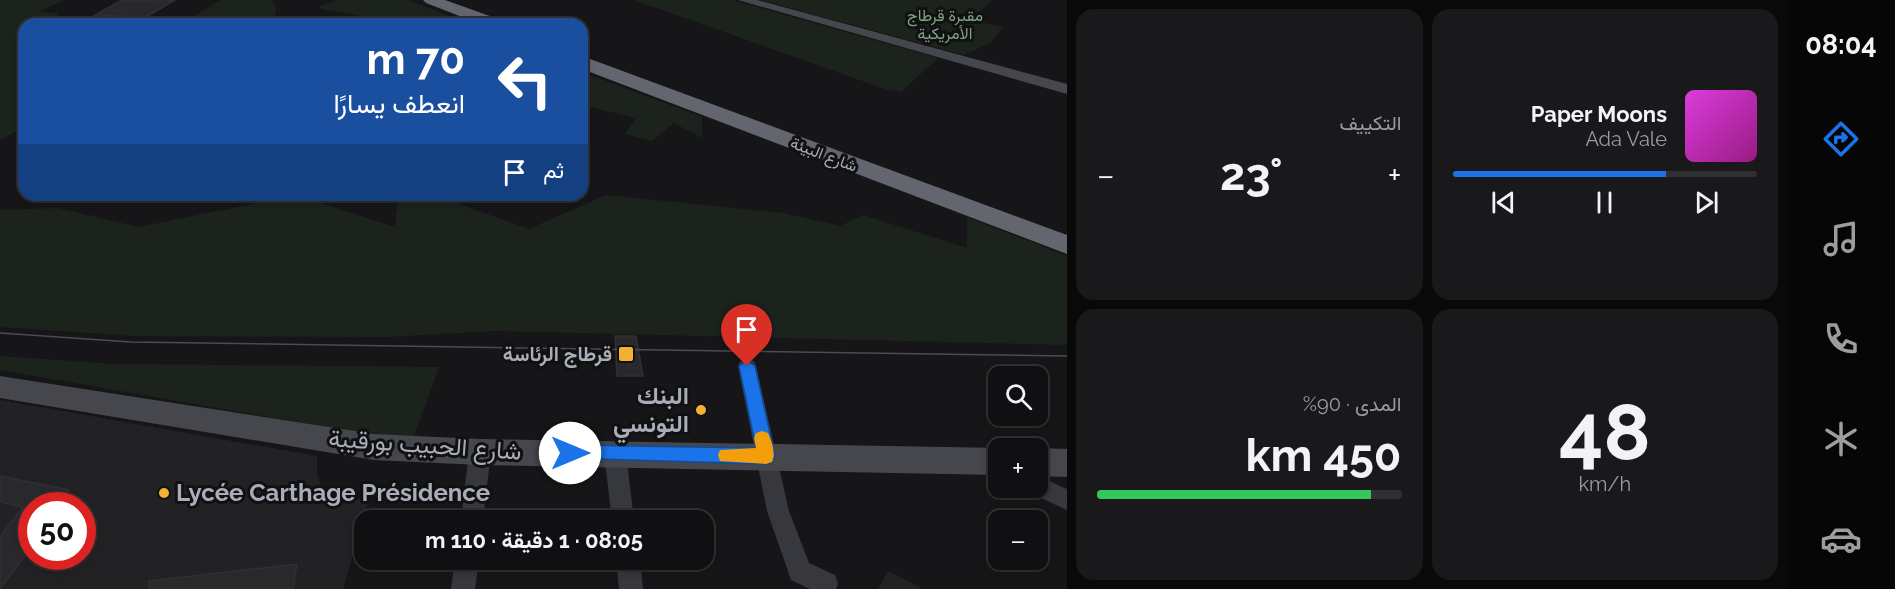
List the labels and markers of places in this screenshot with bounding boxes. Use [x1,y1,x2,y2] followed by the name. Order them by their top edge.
[721,304,772,366] pin
[503,342,612,368] place label: قرطاج الرئاسة
[617,345,635,363] marker: قرطاج الرئاسة
[613,381,689,444] place label: البنك التونسي
[694,403,708,417] marker: البنك التونسي
[176,478,490,507] place label: Lycée Carthage Présidence
[157,486,171,500] marker: Lycée Carthage Présidence

